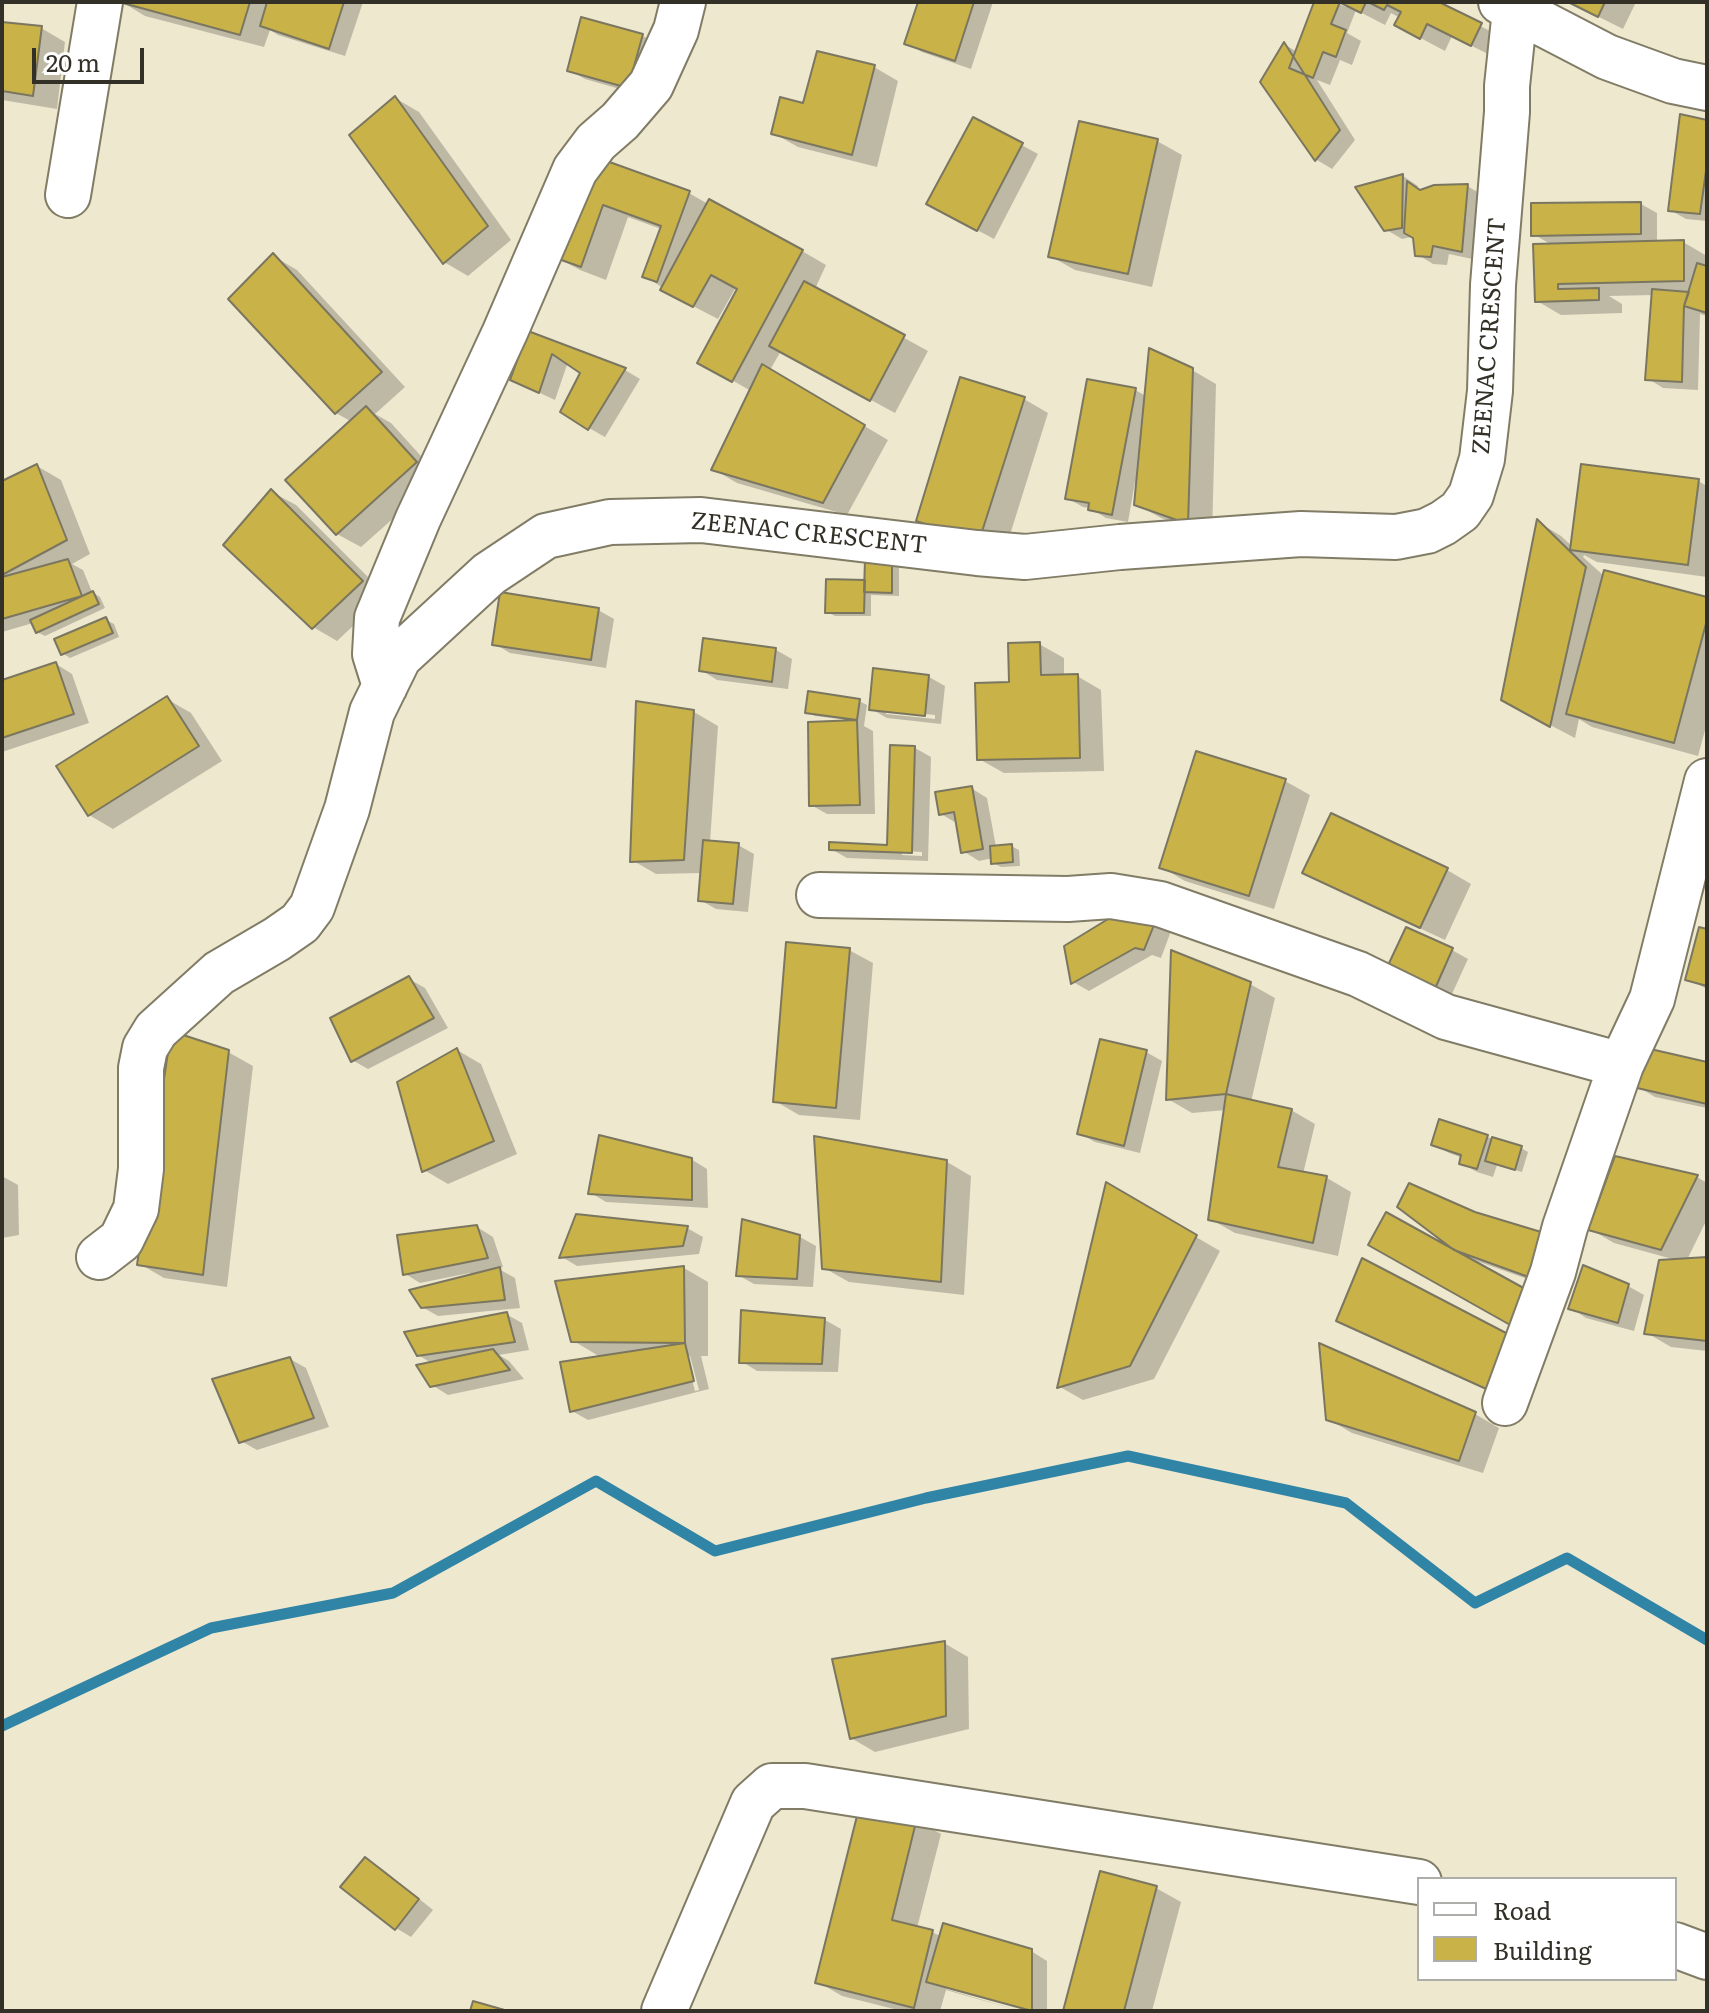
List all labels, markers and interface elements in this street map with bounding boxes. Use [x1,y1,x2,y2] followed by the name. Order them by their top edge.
[36,32,148,82] scale bar
[46,44,100,79] text: 20 m
[1467,217,1513,455] street label: ZEENAC CRESCENT
[689,507,929,561] street label: ZEENAC CRESCENT
[1417,1877,1677,1981] legend
[1493,1892,1551,1927] text: Road
[1493,1932,1592,1967] text: Building

